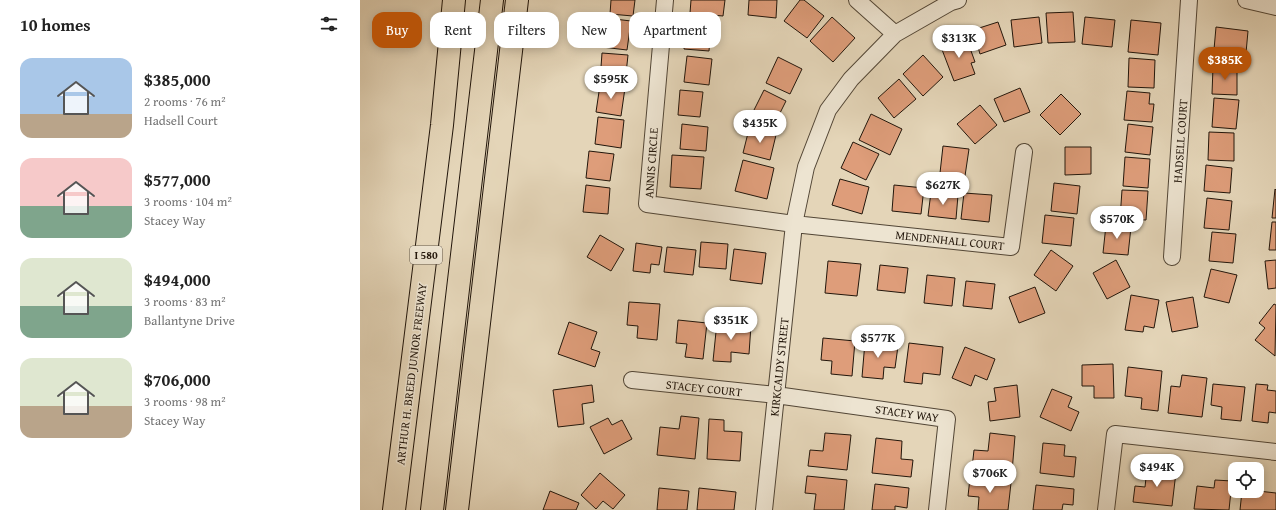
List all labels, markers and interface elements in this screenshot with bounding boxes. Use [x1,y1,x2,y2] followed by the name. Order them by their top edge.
[20,12,91,37] text: 10 homes
[372,12,422,48] chip: Buy
[430,12,486,48] chip: Rent
[494,12,559,48] chip: Filters
[567,12,621,48] chip: New
[629,12,721,48] chip: Apartment
[318,13,340,35] icon: filters
[931,25,987,59] pin: $313K
[941,28,977,47] text: $313K
[1197,47,1253,81] pin: $385K
[1207,50,1243,69] text: $385K
[583,66,639,100] pin: $595K
[144,67,210,92] text: $385,000
[593,69,629,88] text: $595K
[52,74,100,122] icon: home
[144,92,226,111] text: 2 rooms · 76 m²
[1169,98,1191,183] street label: HADSELL COURT
[732,110,788,144] pin: $435K
[144,111,218,130] text: Hadsell Court
[742,113,778,132] text: $435K
[640,127,662,199] street label: ANNIS CIRCLE
[144,167,210,192] text: $577,000
[915,172,971,206] pin: $627K
[52,174,100,222] icon: home
[925,175,961,194] text: $627K
[144,192,232,211] text: 3 rooms · 104 m²
[1089,206,1145,240] pin: $570K
[1099,209,1135,228] text: $570K
[144,211,205,230] text: Stacey Way
[895,226,1006,254] street label: MENDENHALL COURT
[410,246,442,264] road number: I 580
[144,267,210,292] text: $494,000
[52,274,100,322] icon: home
[391,282,431,466] street label: ARTHUR H. BREED JUNIOR FREEWAY
[144,292,226,311] text: 3 rooms · 83 m²
[703,307,759,341] pin: $351K
[713,310,749,329] text: $351K
[144,311,235,330] text: Ballantyne Drive
[765,316,793,417] street label: KIRKCALDY STREET
[850,325,906,359] pin: $577K
[860,328,896,347] text: $577K
[144,367,210,392] text: $706,000
[52,374,100,422] icon: home
[665,376,743,400] street label: STACEY COURT
[144,392,226,411] text: 3 rooms · 98 m²
[874,400,940,426] street label: STACEY WAY
[144,411,205,430] text: Stacey Way
[1129,454,1185,488] pin: $494K
[1139,457,1175,476] text: $494K
[962,460,1018,494] pin: $706K
[1228,462,1264,498] map controls
[1228,462,1264,498] button: locate
[972,463,1008,482] text: $706K

